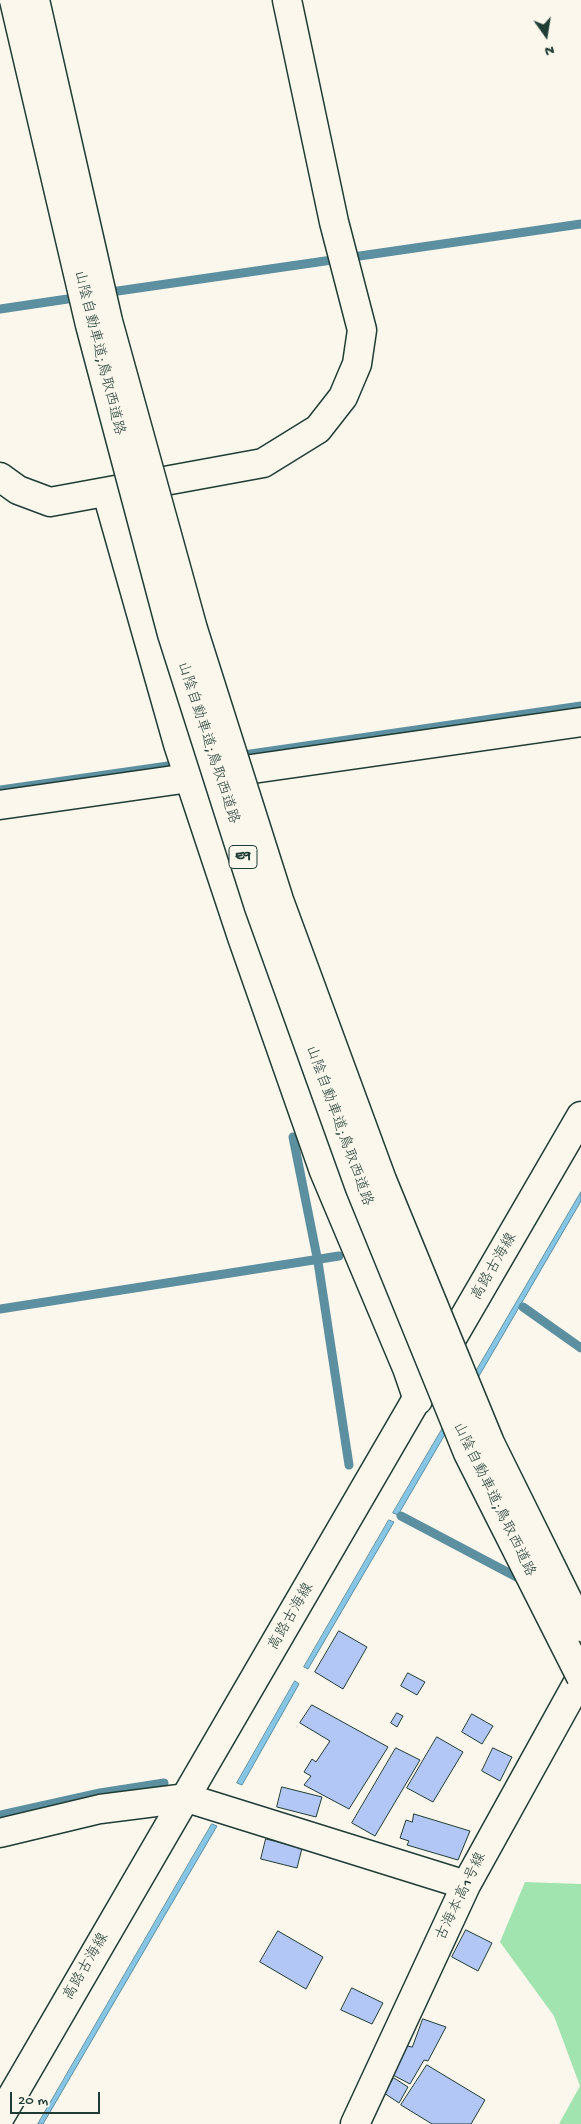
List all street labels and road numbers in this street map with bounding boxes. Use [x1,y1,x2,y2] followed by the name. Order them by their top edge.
[69,268,127,438] street label: 山陰自動車道;鳥取西道路
[172,660,242,826] street label: 山陰自動車道;鳥取西道路
[229,846,257,869] road number: E9
[301,1043,375,1209] street label: 山陰自動車道;鳥取西道路
[468,1230,522,1304] street label: 高路古海線
[448,1420,538,1580] street label: 山陰自動車道;鳥取西道路
[265,1580,319,1654] street label: 高路古海線
[433,1850,491,1944] street label: 古海本高1号線
[60,1930,114,2004] street label: 高路古海線

